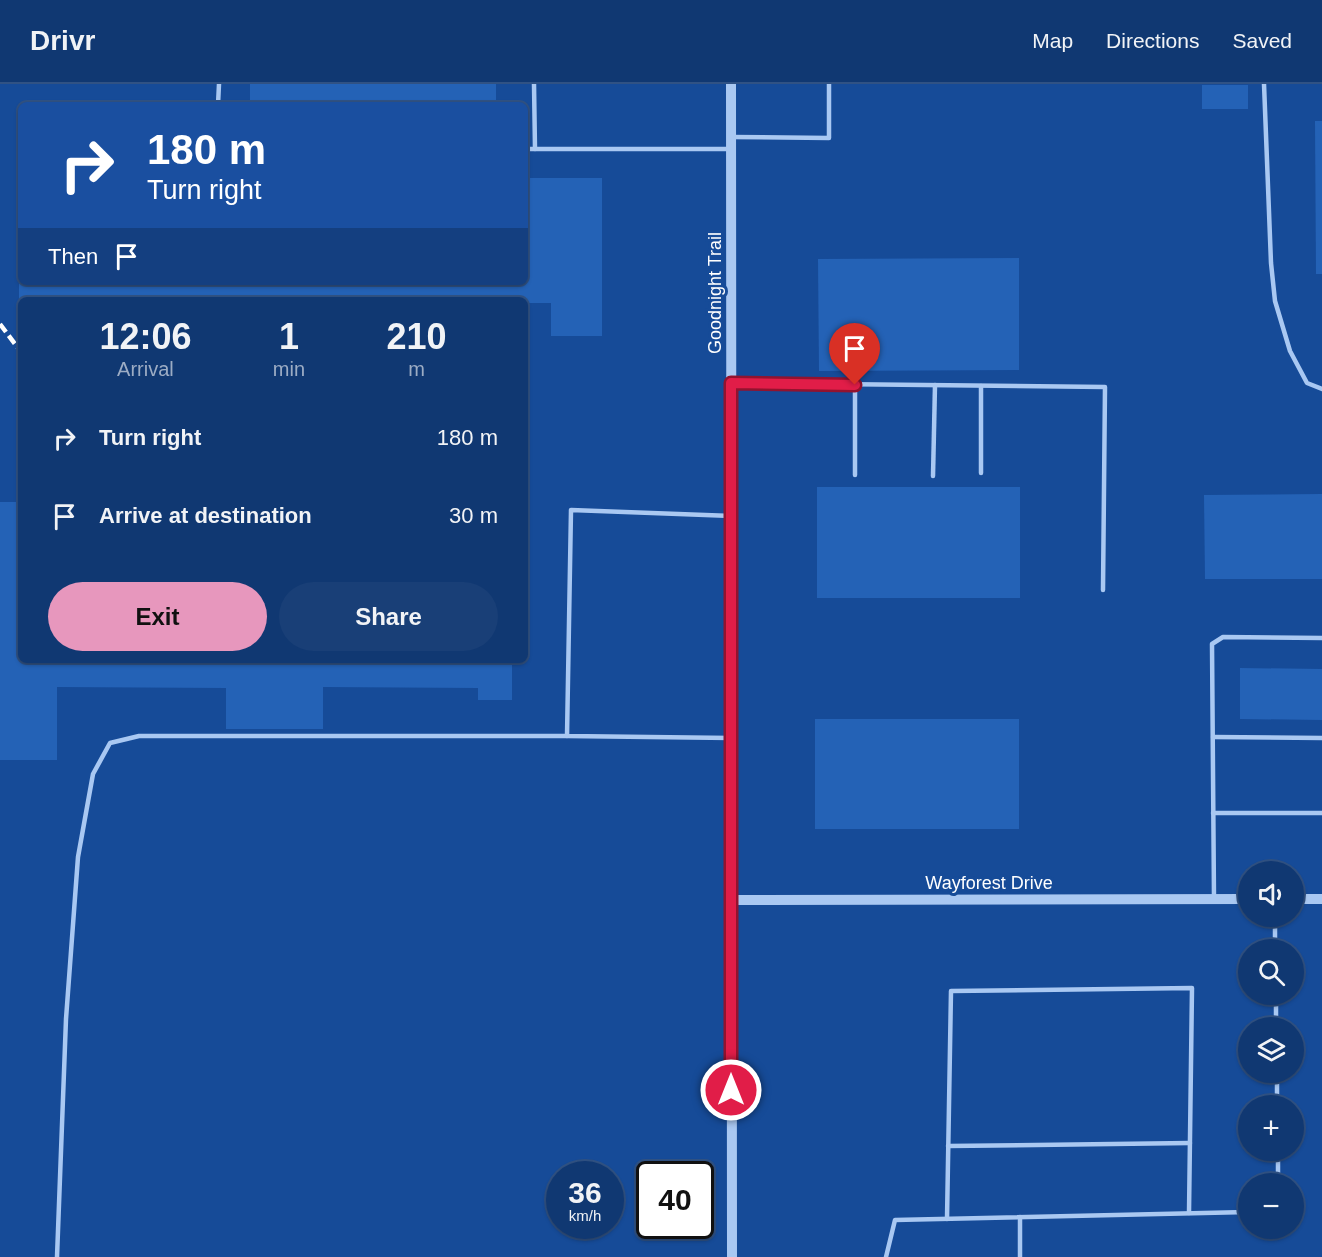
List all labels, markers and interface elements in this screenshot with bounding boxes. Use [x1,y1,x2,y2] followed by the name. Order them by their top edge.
[30,25,95,56] text: Drivr
[1032,29,1073,52] text: Map
[1106,29,1199,52] text: Directions
[1232,29,1292,52] text: Saved
[48,126,126,204] icon: right
[147,126,266,173] text: 180 m
[147,175,262,205] text: Turn right
[705,232,725,354] street label: Goodnight Trail
[110,240,143,273] icon: arrive
[48,244,98,269] text: Then
[99,316,191,357] text: 12:06
[279,316,299,357] text: 1
[386,316,447,357] text: 210
[829,323,880,385] pin
[838,332,871,365] icon: arrive
[117,358,174,380] text: Arrival
[273,358,305,380] text: min
[408,358,425,380] text: m
[48,422,81,455] icon: right
[99,425,201,450] text: Turn right
[437,425,498,450] text: 180 m
[48,500,81,533] icon: arrive
[99,503,312,528] text: Arrive at destination
[449,503,498,528] text: 30 m
[48,582,267,651] button: Exit
[279,582,498,651] button: Share
[1238,861,1304,1239] map controls
[1238,861,1304,927] button: sound
[925,873,1053,893] street label: Wayforest Drive
[1238,939,1304,1005] button: search
[1238,1017,1304,1083] button: layers
[699,1058,763,1122] position arrow
[1238,1095,1304,1161] button: +
[636,1161,714,1239] speed limit sign: 40
[1238,1173,1304,1239] button: −
[568,1176,602,1209] text: 36
[569,1207,601,1224] text: km/h

